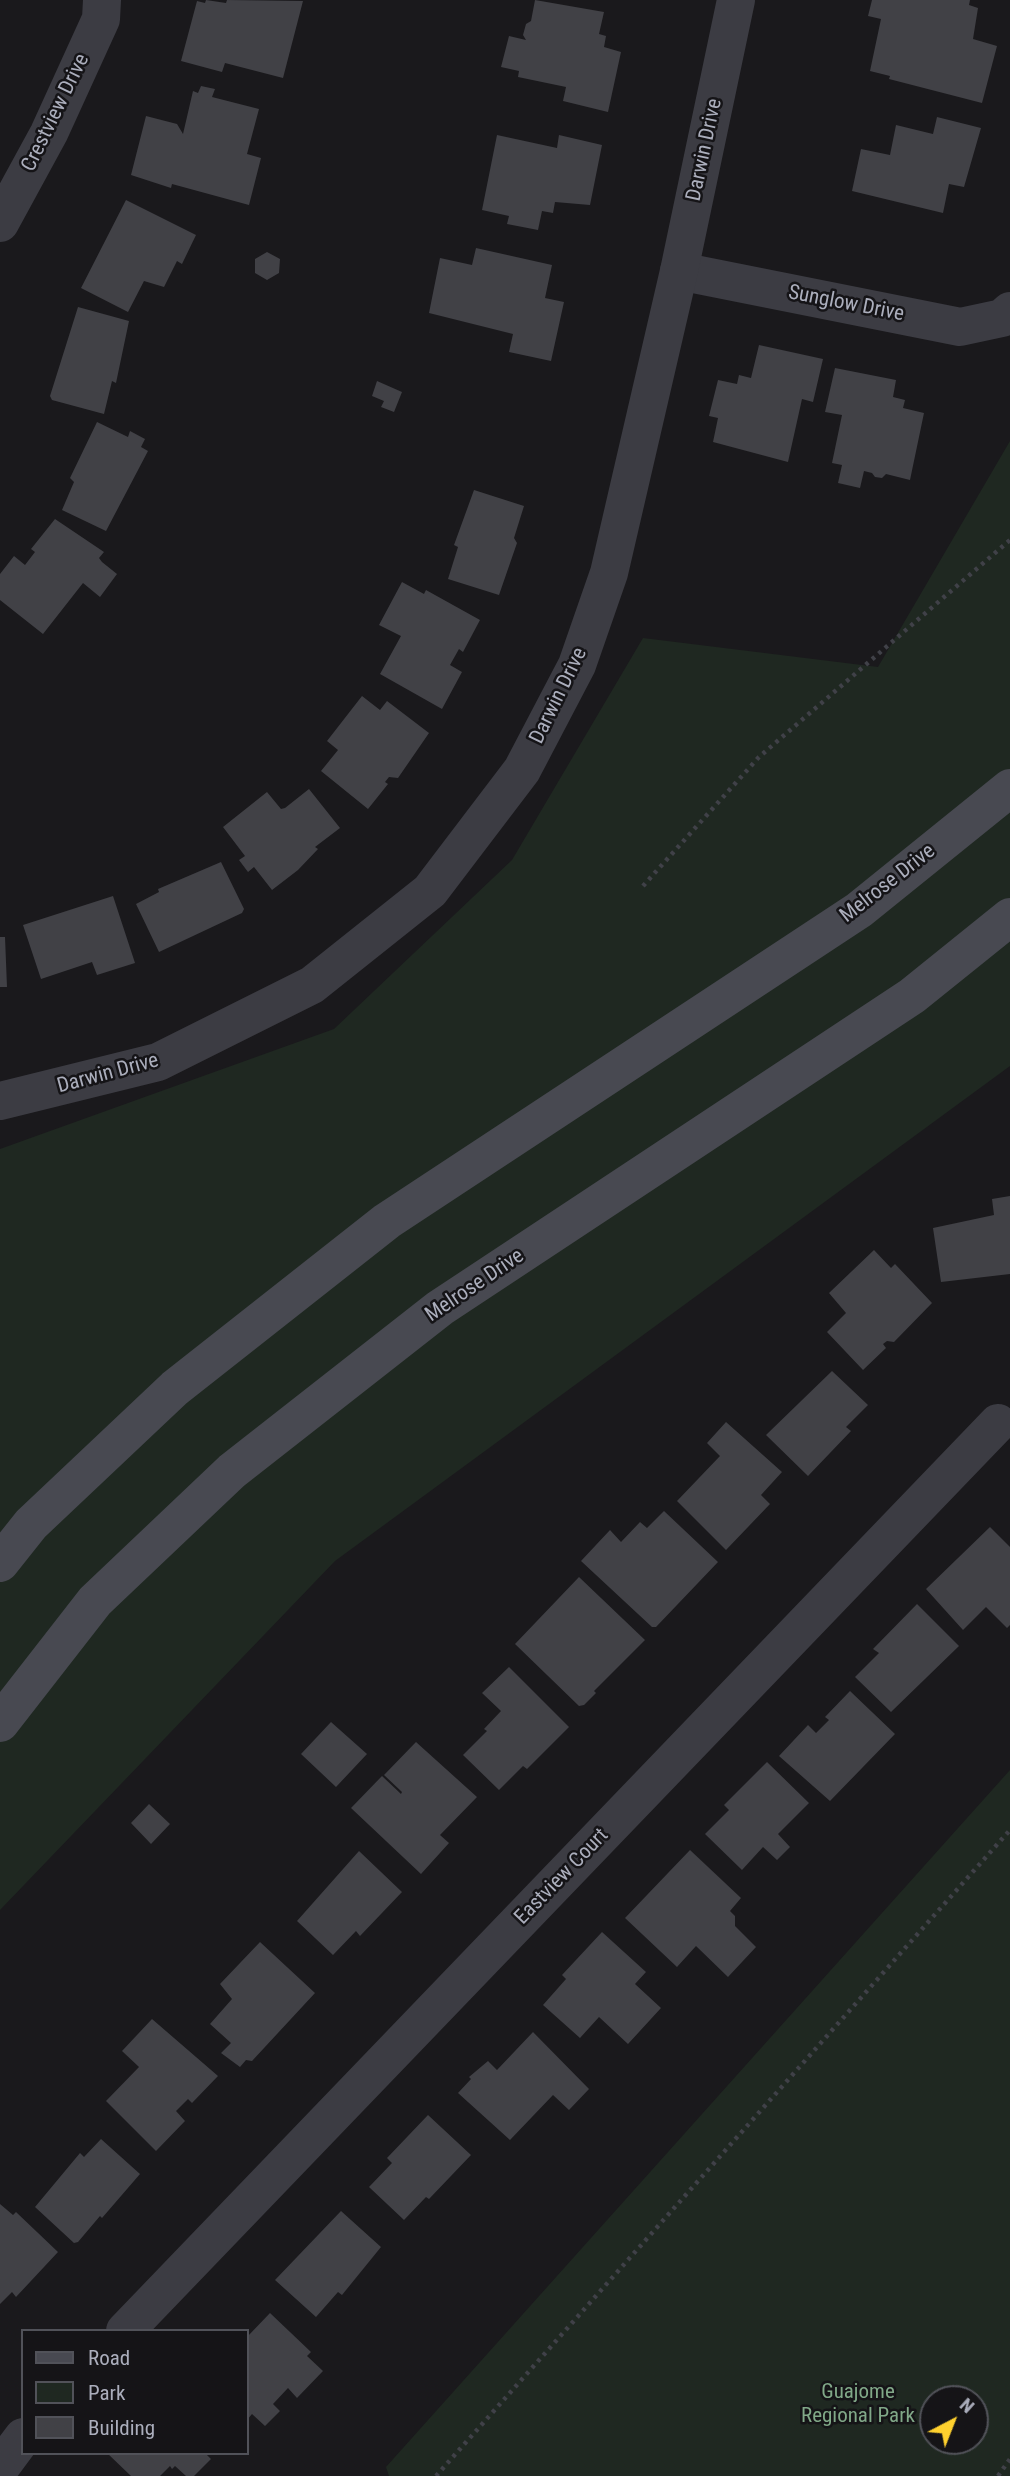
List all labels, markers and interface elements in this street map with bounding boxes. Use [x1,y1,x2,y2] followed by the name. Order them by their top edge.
[17,50,95,176] street label: Crestview Drive
[682,97,728,203] street label: Darwin Drive
[786,280,906,328] street label: Sunglow Drive
[525,644,593,748] street label: Darwin Drive
[836,839,940,929] street label: Melrose Drive
[55,1048,161,1100] street label: Darwin Drive
[421,1244,529,1328] street label: Melrose Drive
[510,1824,614,1930] street label: Eastview Court
[21,2329,248,2455] legend
[88,2346,130,2370] text: Road
[801,2380,915,2430] park label: Guajome Regional Park
[88,2381,125,2405] text: Park
[919,2385,989,2455] north arrow
[955,2393,979,2418] text: N
[88,2416,155,2440] text: Building

